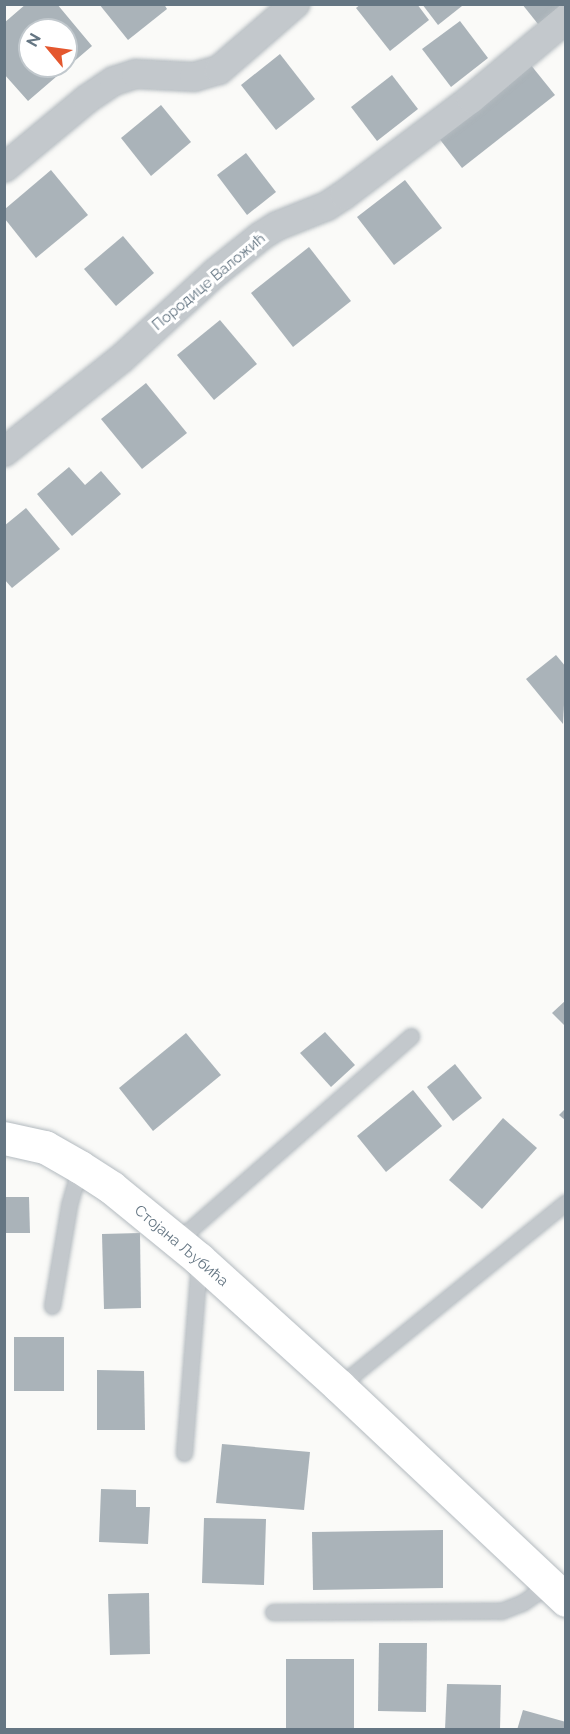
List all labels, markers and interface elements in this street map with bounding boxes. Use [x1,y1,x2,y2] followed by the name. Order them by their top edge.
[18,18,78,78] north arrow
[22,30,45,50] text: N
[149,230,269,334] street label: Породице Валожић
[130,1202,232,1290] street label: Стојана Љубића

